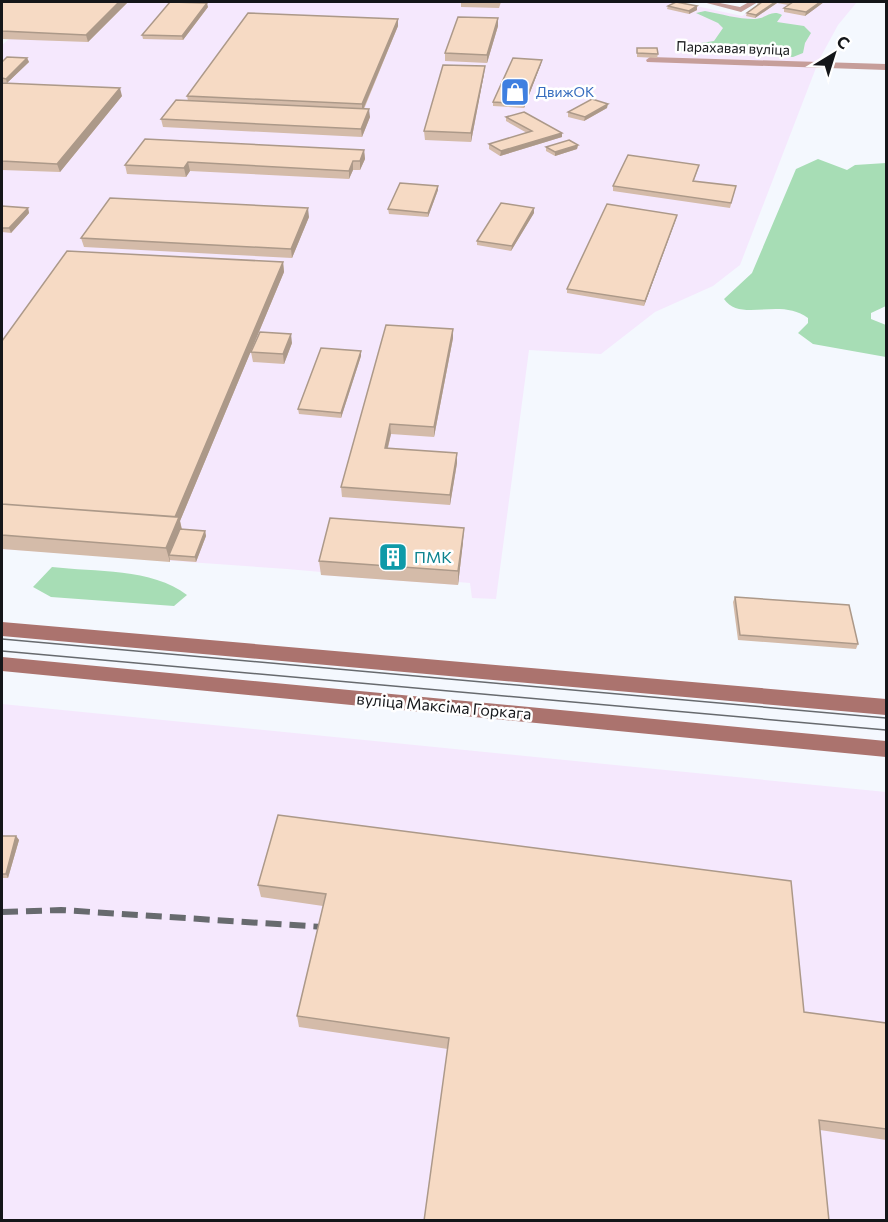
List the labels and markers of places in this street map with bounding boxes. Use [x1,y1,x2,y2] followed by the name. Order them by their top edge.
[499,76,531,108] shop icon: ДвижОК
[536,83,594,100] place label: ДвижОК
[377,541,409,573] building icon: ПМК
[414,547,452,566] place label: ПМК

